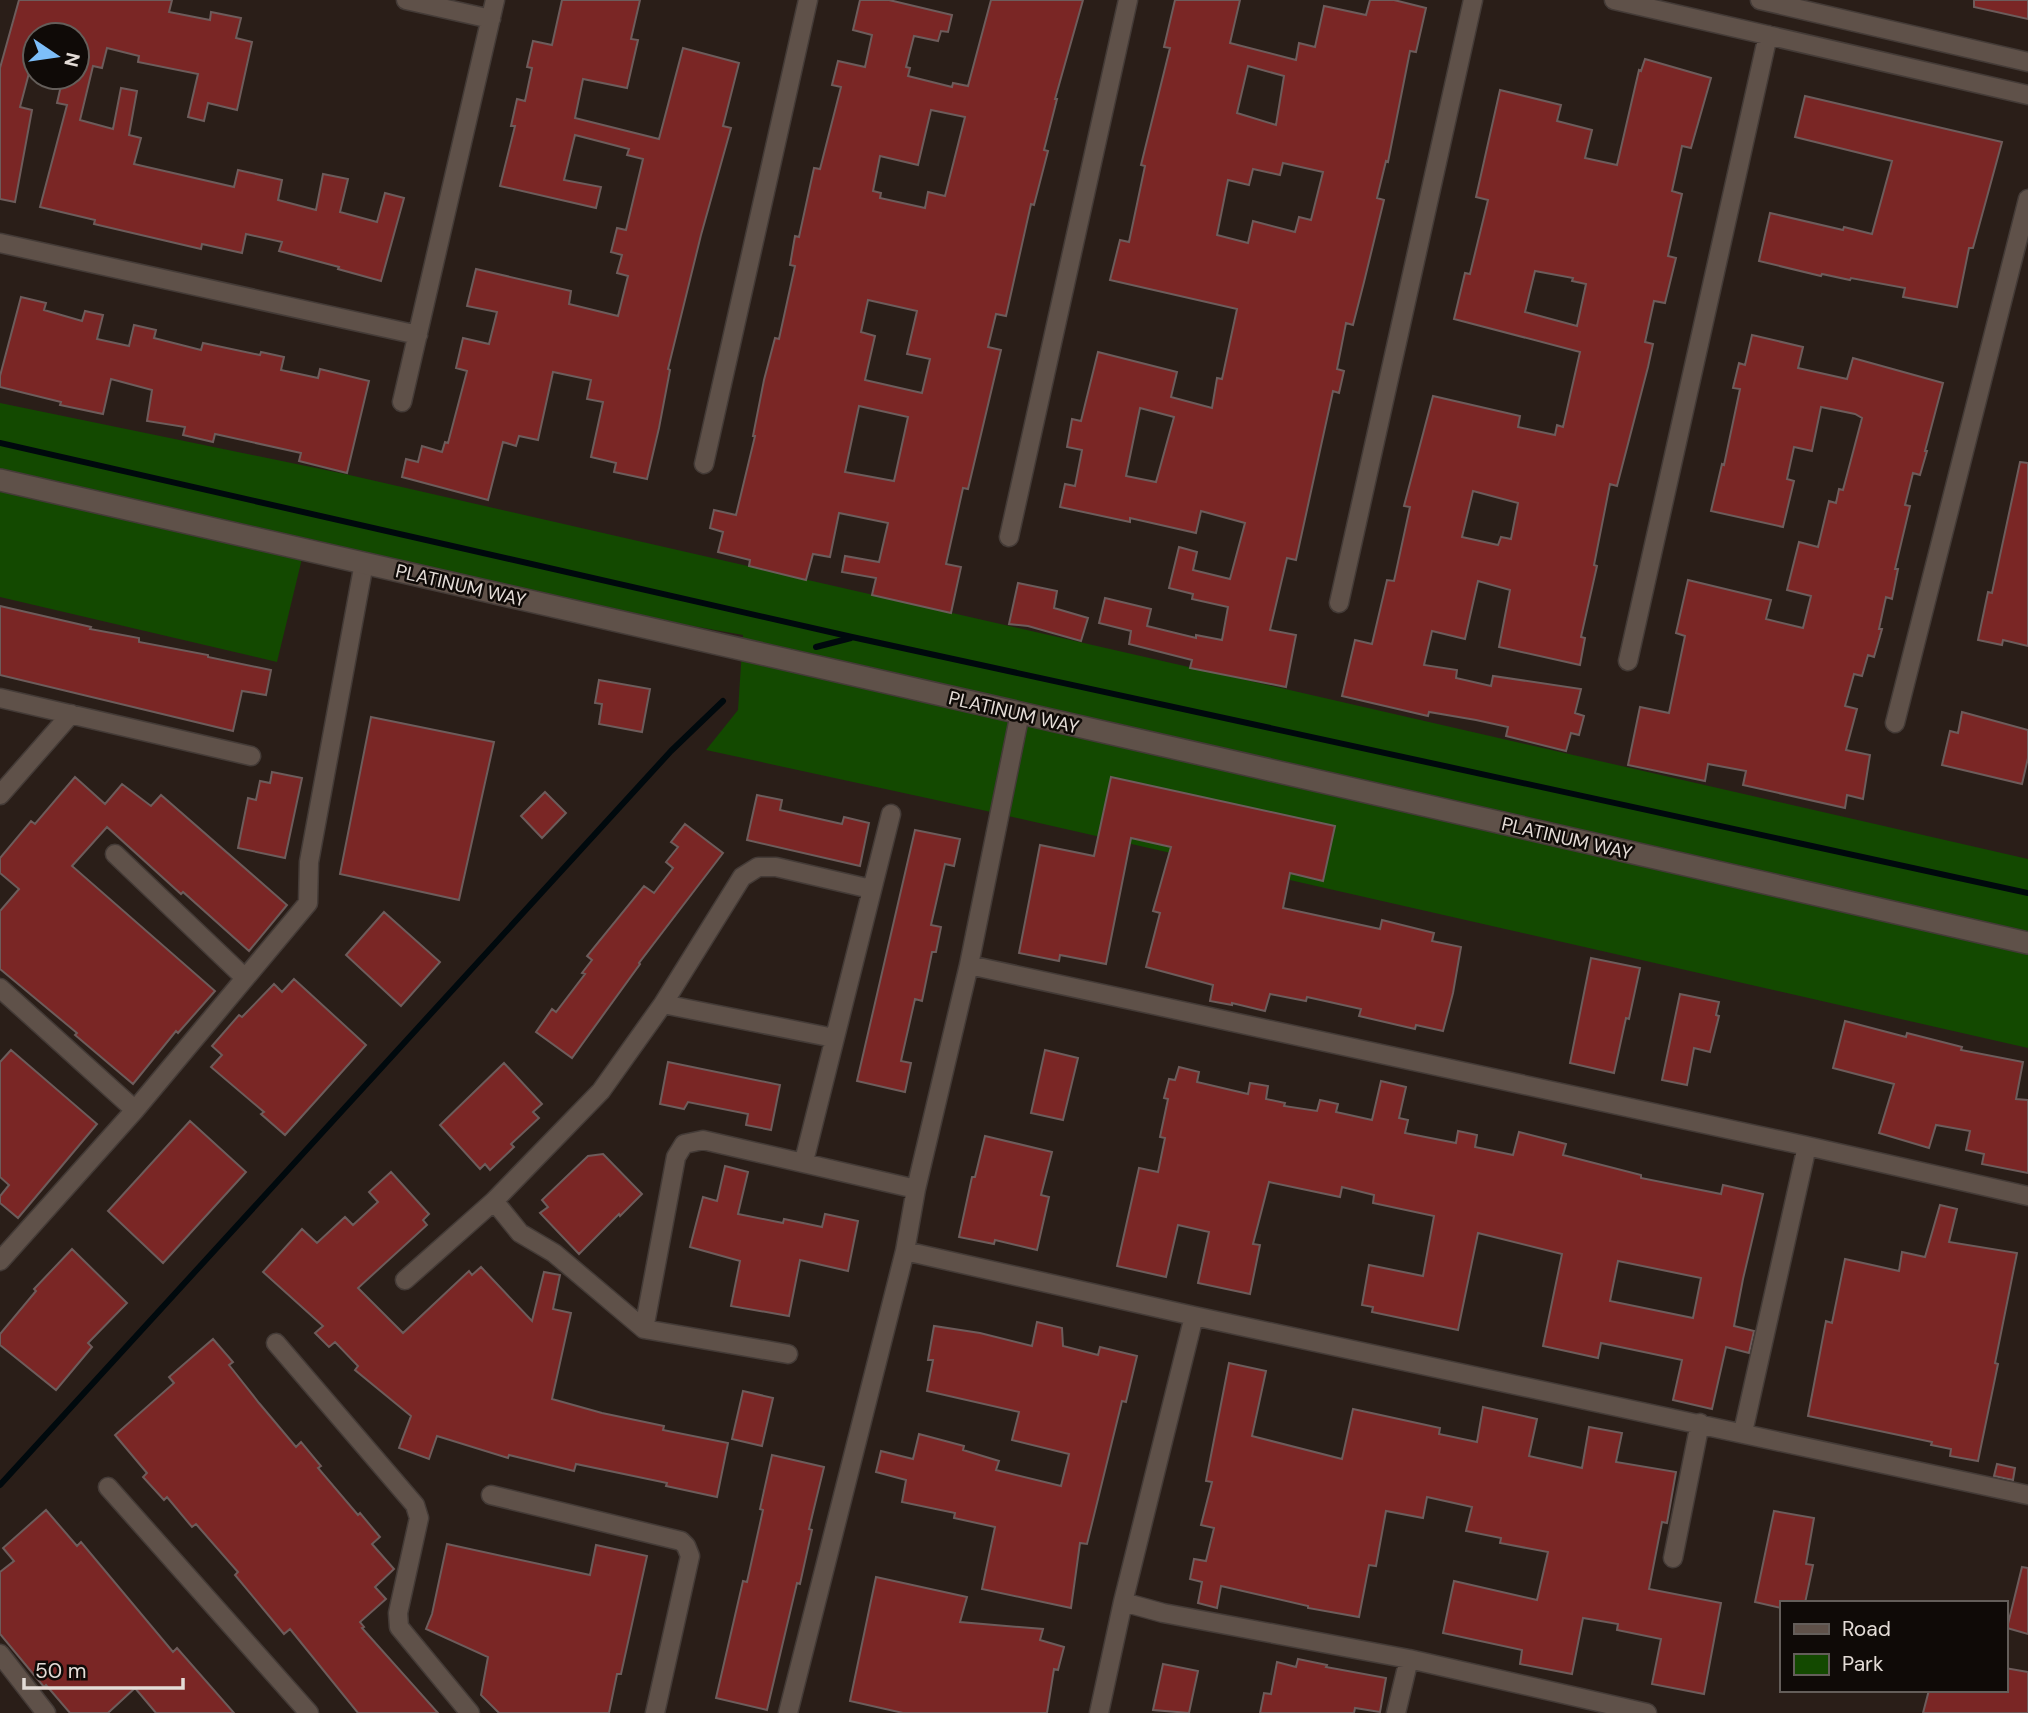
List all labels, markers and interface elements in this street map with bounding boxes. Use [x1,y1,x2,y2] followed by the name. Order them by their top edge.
[21,21,91,91] north arrow
[58,50,86,69] text: N
[393,558,529,613] street label: PLATINUM WAY
[946,685,1082,740] street label: PLATINUM WAY
[1499,811,1635,866] street label: PLATINUM WAY
[1780,1601,2007,1692] legend
[1842,1615,1891,1643] text: Road
[24,1646,184,1690] scale bar
[1842,1650,1884,1678] text: Park
[35,1657,86,1685] text: 50 m

